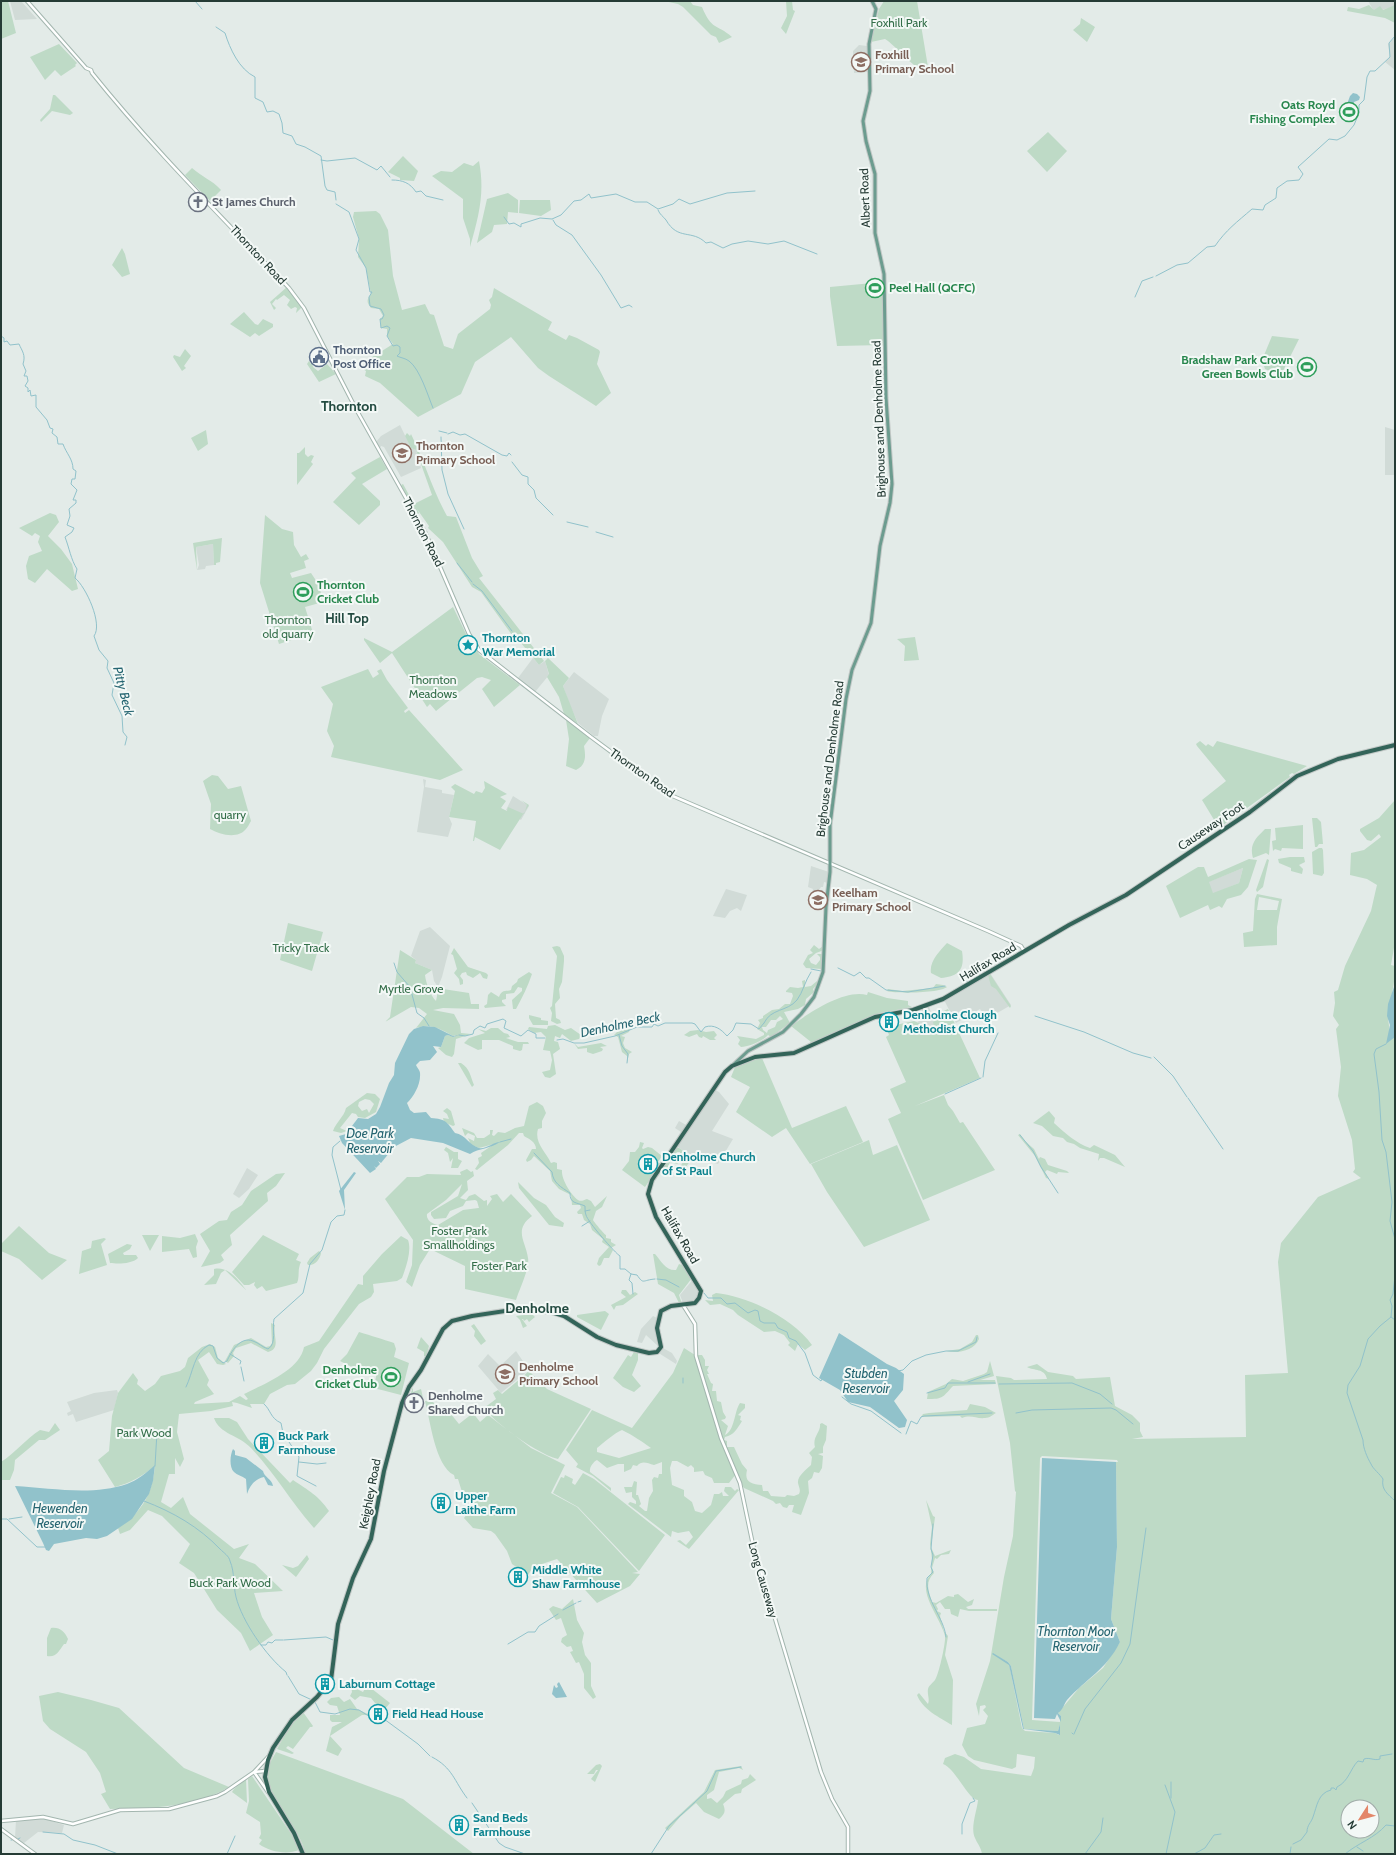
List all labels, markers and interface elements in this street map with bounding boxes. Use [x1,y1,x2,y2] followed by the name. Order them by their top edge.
[871,15,928,30] park label: Foxhill Park
[875,47,954,76] place label: Foxhill Primary School
[850,51,872,73] school or university icon: Foxhill Primary School
[1250,97,1335,126] place label: Oats Royd Fishing Complex
[1338,101,1360,123] sports icon: Oats Royd Fishing Complex
[856,168,873,228] street label: Albert Road
[187,191,209,213] church icon: St James Church
[212,194,296,209] place label: St James Church
[227,222,290,288] street label: Thornton Road
[864,277,886,299] sports icon: Peel Hall (QCFC)
[889,280,975,295] place label: Peel Hall (QCFC)
[868,340,889,498] street label: Brighouse and Denholme Road
[333,342,391,371] place label: Thornton Post Office
[308,346,330,368] public building icon: Thornton Post Office
[1181,352,1293,381] place label: Bradshaw Park Crown Green Bowls Club
[1296,356,1318,378] sports icon: Bradshaw Park Crown Green Bowls Club
[321,397,377,415] district label: Thornton
[416,438,495,467] place label: Thornton Primary School
[391,442,413,464] school or university icon: Thornton Primary School
[400,495,447,569] street label: Thornton Road
[317,577,379,606] place label: Thornton Cricket Club
[292,581,314,603] sports icon: Thornton Cricket Club
[325,610,369,626] district label: Hill Top
[262,612,314,641] park label: Thornton old quarry
[482,630,555,659] place label: Thornton War Memorial
[457,634,479,656] place icon: Thornton War Memorial
[110,665,138,718] water label: Pitty Beck
[409,672,457,701] park label: Thornton Meadows
[812,680,847,838] street label: Brighouse and Denholme Road
[607,745,678,800] street label: Thornton Road
[1175,798,1247,853] street label: Causeway Foot
[214,807,246,822] park label: quarry
[832,885,911,914] place label: Keelham Primary School
[807,889,829,911] school or university icon: Keelham Primary School
[957,939,1019,984] street label: Halifax Road
[273,940,330,955] park label: Tricky Track
[378,981,444,996] park label: Myrtle Grove
[903,1007,997,1036] place label: Denholme Clough Methodist Church
[579,1008,662,1040] water label: Denholme Beck
[878,1011,900,1033] building icon: Denholme Clough Methodist Church
[346,1125,395,1156] water label: Doe Park Reservoir
[662,1149,756,1178] place label: Denholme Church of St Paul
[637,1153,659,1175] building icon: Denholme Church of St Paul
[658,1203,703,1266] street label: Halifax Road
[423,1223,495,1252] park label: Foster Park Smallholdings
[471,1258,527,1273] park label: Foster Park
[505,1299,569,1317] district label: Denholme
[519,1359,598,1388] place label: Denholme Primary School
[315,1362,377,1391] place label: Denholme Cricket Club
[494,1363,516,1385] school or university icon: Denholme Primary School
[842,1365,891,1396] water label: Stubden Reservoir
[380,1366,402,1388] sports icon: Denholme Cricket Club
[428,1388,503,1417] place label: Denholme Shared Church
[403,1392,425,1414] church icon: Denholme Shared Church
[116,1425,172,1440] park label: Park Wood
[278,1428,336,1457] place label: Buck Park Farmhouse
[253,1432,275,1454] building icon: Buck Park Farmhouse
[355,1458,384,1530] street label: Keighley Road
[455,1488,516,1517] place label: Upper Laithe Farm
[430,1492,452,1514] building icon: Upper Laithe Farm
[32,1500,88,1531] water label: Hewenden Reservoir
[745,1540,782,1620] street label: Long Causeway
[532,1562,620,1591] place label: Middle White Shaw Farmhouse
[507,1566,529,1588] building icon: Middle White Shaw Farmhouse
[189,1575,271,1590] park label: Buck Park Wood
[1037,1623,1116,1654] water label: Thornton Moor Reservoir
[314,1673,336,1695] building icon: Laburnum Cottage
[339,1676,435,1691] place label: Laburnum Cottage
[367,1703,389,1725] building icon: Field Head House
[392,1706,484,1721] place label: Field Head House
[1340,1799,1380,1839] north arrow
[473,1810,531,1839] place label: Sand Beds Farmhouse
[448,1814,470,1836] building icon: Sand Beds Farmhouse
[1344,1818,1360,1832] text: N

